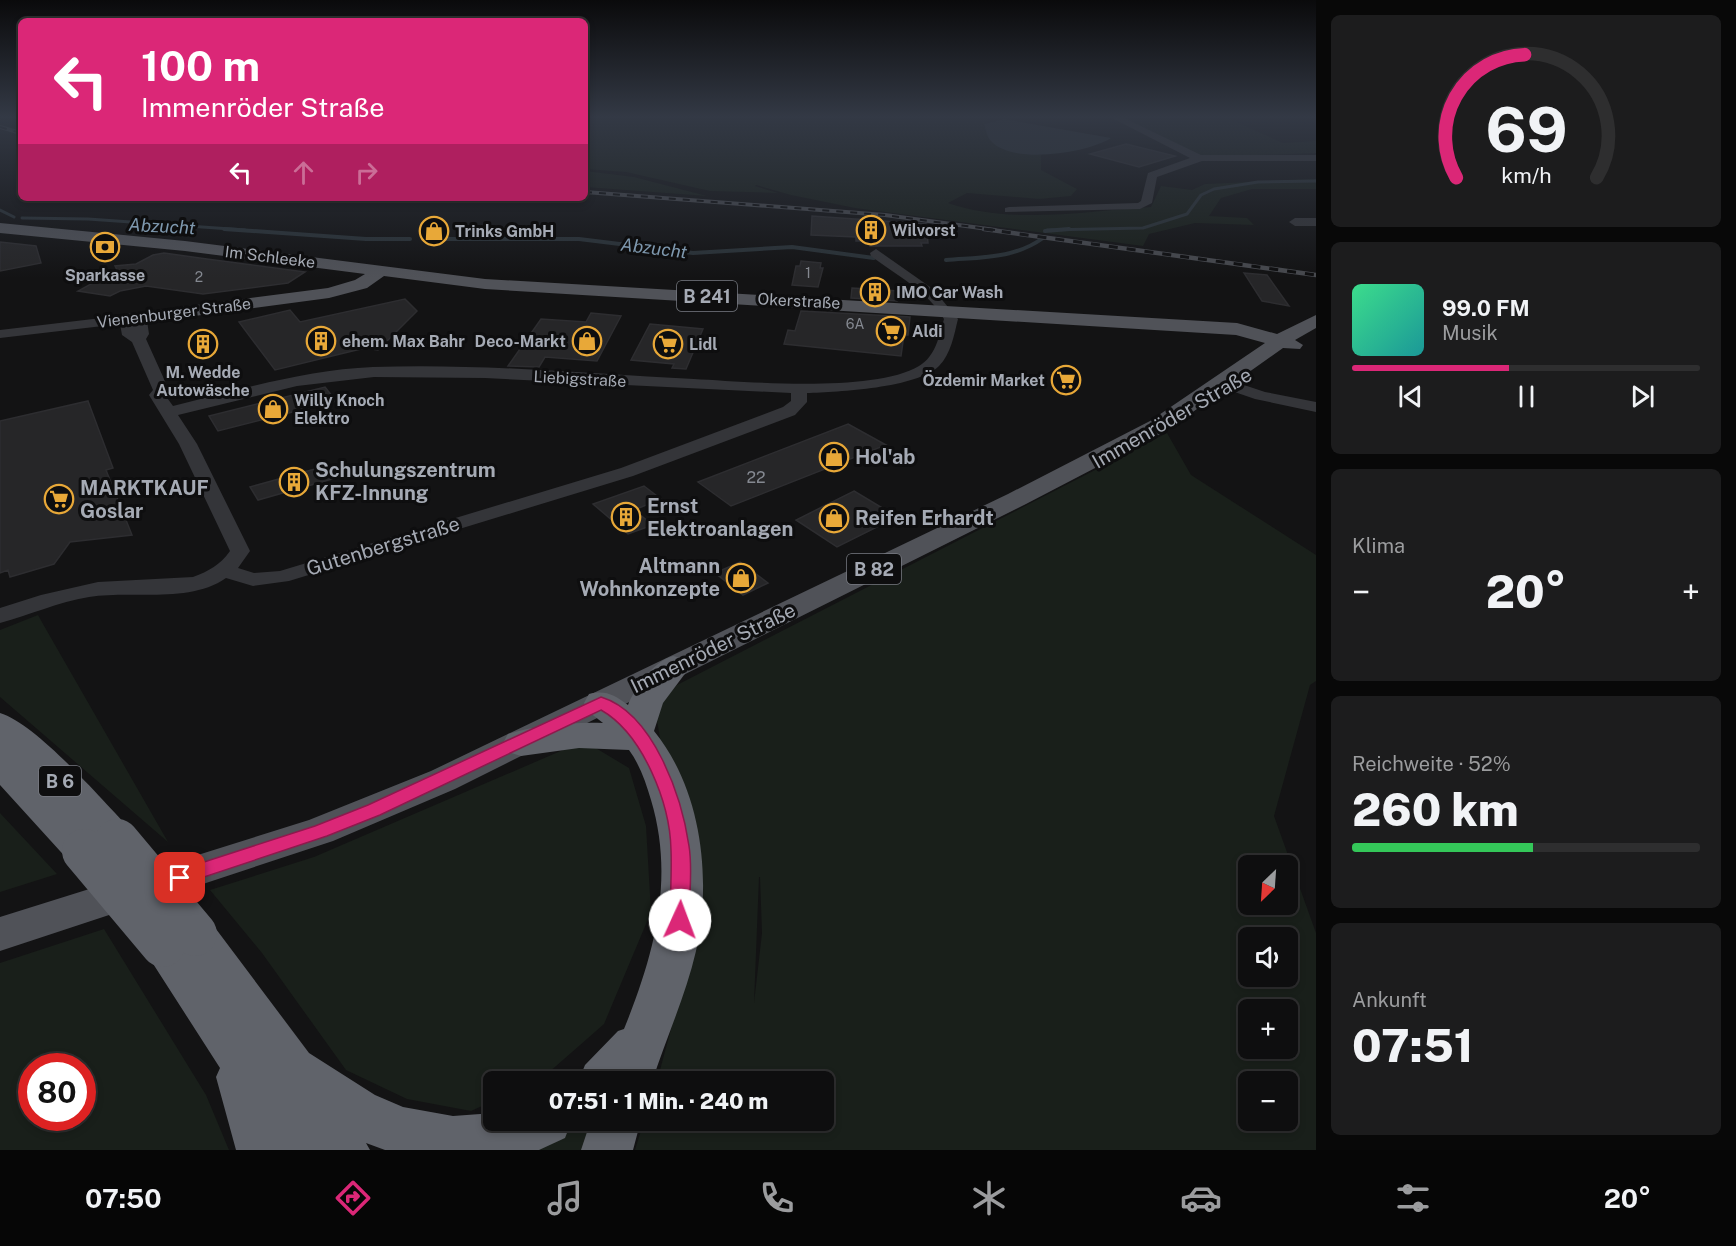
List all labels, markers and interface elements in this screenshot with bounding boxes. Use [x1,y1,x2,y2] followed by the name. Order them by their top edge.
[141,41,260,90] text: 100 m
[42,42,120,120] icon: left
[141,91,385,123] text: Immenröder Straße
[1485,93,1567,166] text: 69
[224,156,257,189] icon: left
[287,156,320,189] icon: ahead
[350,156,383,189] icon: right
[1501,163,1551,188] text: km/h
[128,214,196,238] water label: Abzucht
[855,214,887,246] building icon: Wilvorst
[418,215,450,247] shop icon: Trinks GmbH
[892,221,956,240] place label: Wilvorst
[455,222,554,241] place label: Trinks GmbH
[89,231,121,263] bank icon: Sparkasse
[620,234,689,263] water label: Abzucht
[224,242,316,272] street label: Im Schleeke
[805,265,811,281] house number: 1
[65,266,145,285] place label: Sparkasse
[195,269,203,285] house number: 2
[859,276,891,308] building icon: IMO Car Wash
[677,281,737,311] road number: B 241
[896,283,1003,302] place label: IMO Car Wash
[757,289,841,313] street label: Okerstraße
[96,294,252,332] street label: Vienenburger Straße
[1442,295,1530,321] text: 99.0 FM
[875,315,907,347] supermarket icon: Aldi
[846,316,864,332] house number: 6A
[1442,321,1498,345] text: Musik
[912,322,942,341] place label: Aldi
[305,325,337,357] building icon: ehem. Max Bahr
[571,325,603,357] shop icon: Deco-Markt
[187,328,219,360] building icon: M. Wedde Autowäsche
[652,328,684,360] supermarket icon: Lidl
[342,332,465,351] place label: ehem. Max Bahr
[475,332,566,351] place label: Deco-Markt
[689,335,718,354] place label: Lidl
[1088,362,1256,474] street label: Immenröder Straße
[156,363,250,400] place label: M. Wedde Autowäsche
[1050,364,1082,396] supermarket icon: Özdemir Market
[533,367,627,391] street label: Liebigstraße
[922,369,1045,390] place label: Özdemir Market
[1394,380,1427,413] icon: previous
[1510,380,1543,413] icon: pause
[1626,380,1659,413] icon: next
[294,391,385,428] place label: Willy Knoch Elektro
[257,393,289,425] shop icon: Willy Knoch Elektro
[818,441,850,473] shop icon: Hol'ab
[855,445,915,469] place label: Hol'ab
[315,458,496,505] place label: Schulungszentrum KFZ-Innung
[278,466,310,498] building icon: Schulungszentrum KFZ-Innung
[746,468,766,487] house number: 22
[80,476,209,523] place label: MARKTKAUF Goslar
[43,483,75,515] supermarket icon: MARKTKAUF Goslar
[647,494,793,541] place label: Ernst Elektroanlagen
[610,501,642,533] building icon: Ernst Elektroanlagen
[818,502,850,534] shop icon: Reifen Erhardt
[855,506,994,530] place label: Reifen Erhardt
[304,511,462,581] street label: Gutenbergstraße
[1352,534,1405,558] text: Klima
[580,554,720,601] place label: Altmann Wohnkonzepte
[847,554,901,584] road number: B 82
[725,562,757,594] shop icon: Altmann Wohnkonzepte
[1486,565,1566,618] text: 20°
[1352,573,1370,611] text: −
[1682,573,1700,611] text: +
[627,598,799,698] street label: Immenröder Straße
[1352,752,1511,776] text: Reichweite · 52%
[39,766,81,796] road number: B 6
[1352,783,1519,836] text: 260 km
[154,852,205,903] pin
[1238,855,1298,915] north arrow
[1238,855,1298,1131] map controls
[163,861,196,894] icon: arrive
[648,888,712,952] position arrow
[1238,927,1298,987] button: sound
[1352,988,1427,1012] text: Ankunft
[1238,999,1298,1059] button: +
[1352,1019,1474,1072] text: 07:51
[18,1053,96,1131] speed limit sign: 80
[1238,1071,1298,1131] button: −
[549,1088,768,1114] text: 07:51 · 1 Min. · 240 m
[332,1177,374,1219] icon: directions
[544,1177,586,1219] icon: music
[756,1177,798,1219] icon: phone
[968,1177,1010,1219] icon: climate
[1180,1177,1222,1219] icon: car
[1392,1177,1434,1219] icon: filters
[85,1182,162,1214] text: 07:50
[1604,1182,1651,1214] text: 20°

